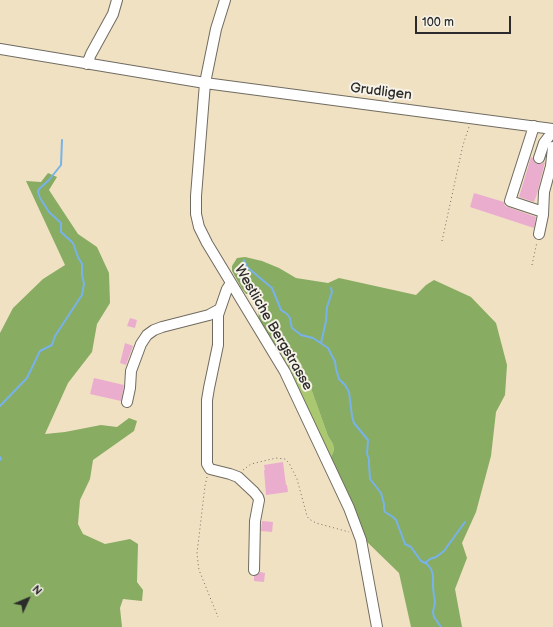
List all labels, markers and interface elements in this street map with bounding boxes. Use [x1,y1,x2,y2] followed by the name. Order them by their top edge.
[417,8,513,34] scale bar
[422,15,454,30] text: 100 m
[349,80,413,104] street label: Grudligen
[230,262,316,394] street label: Westliche Bergstrasse
[8,579,48,619] north arrow
[29,583,45,598] text: N

